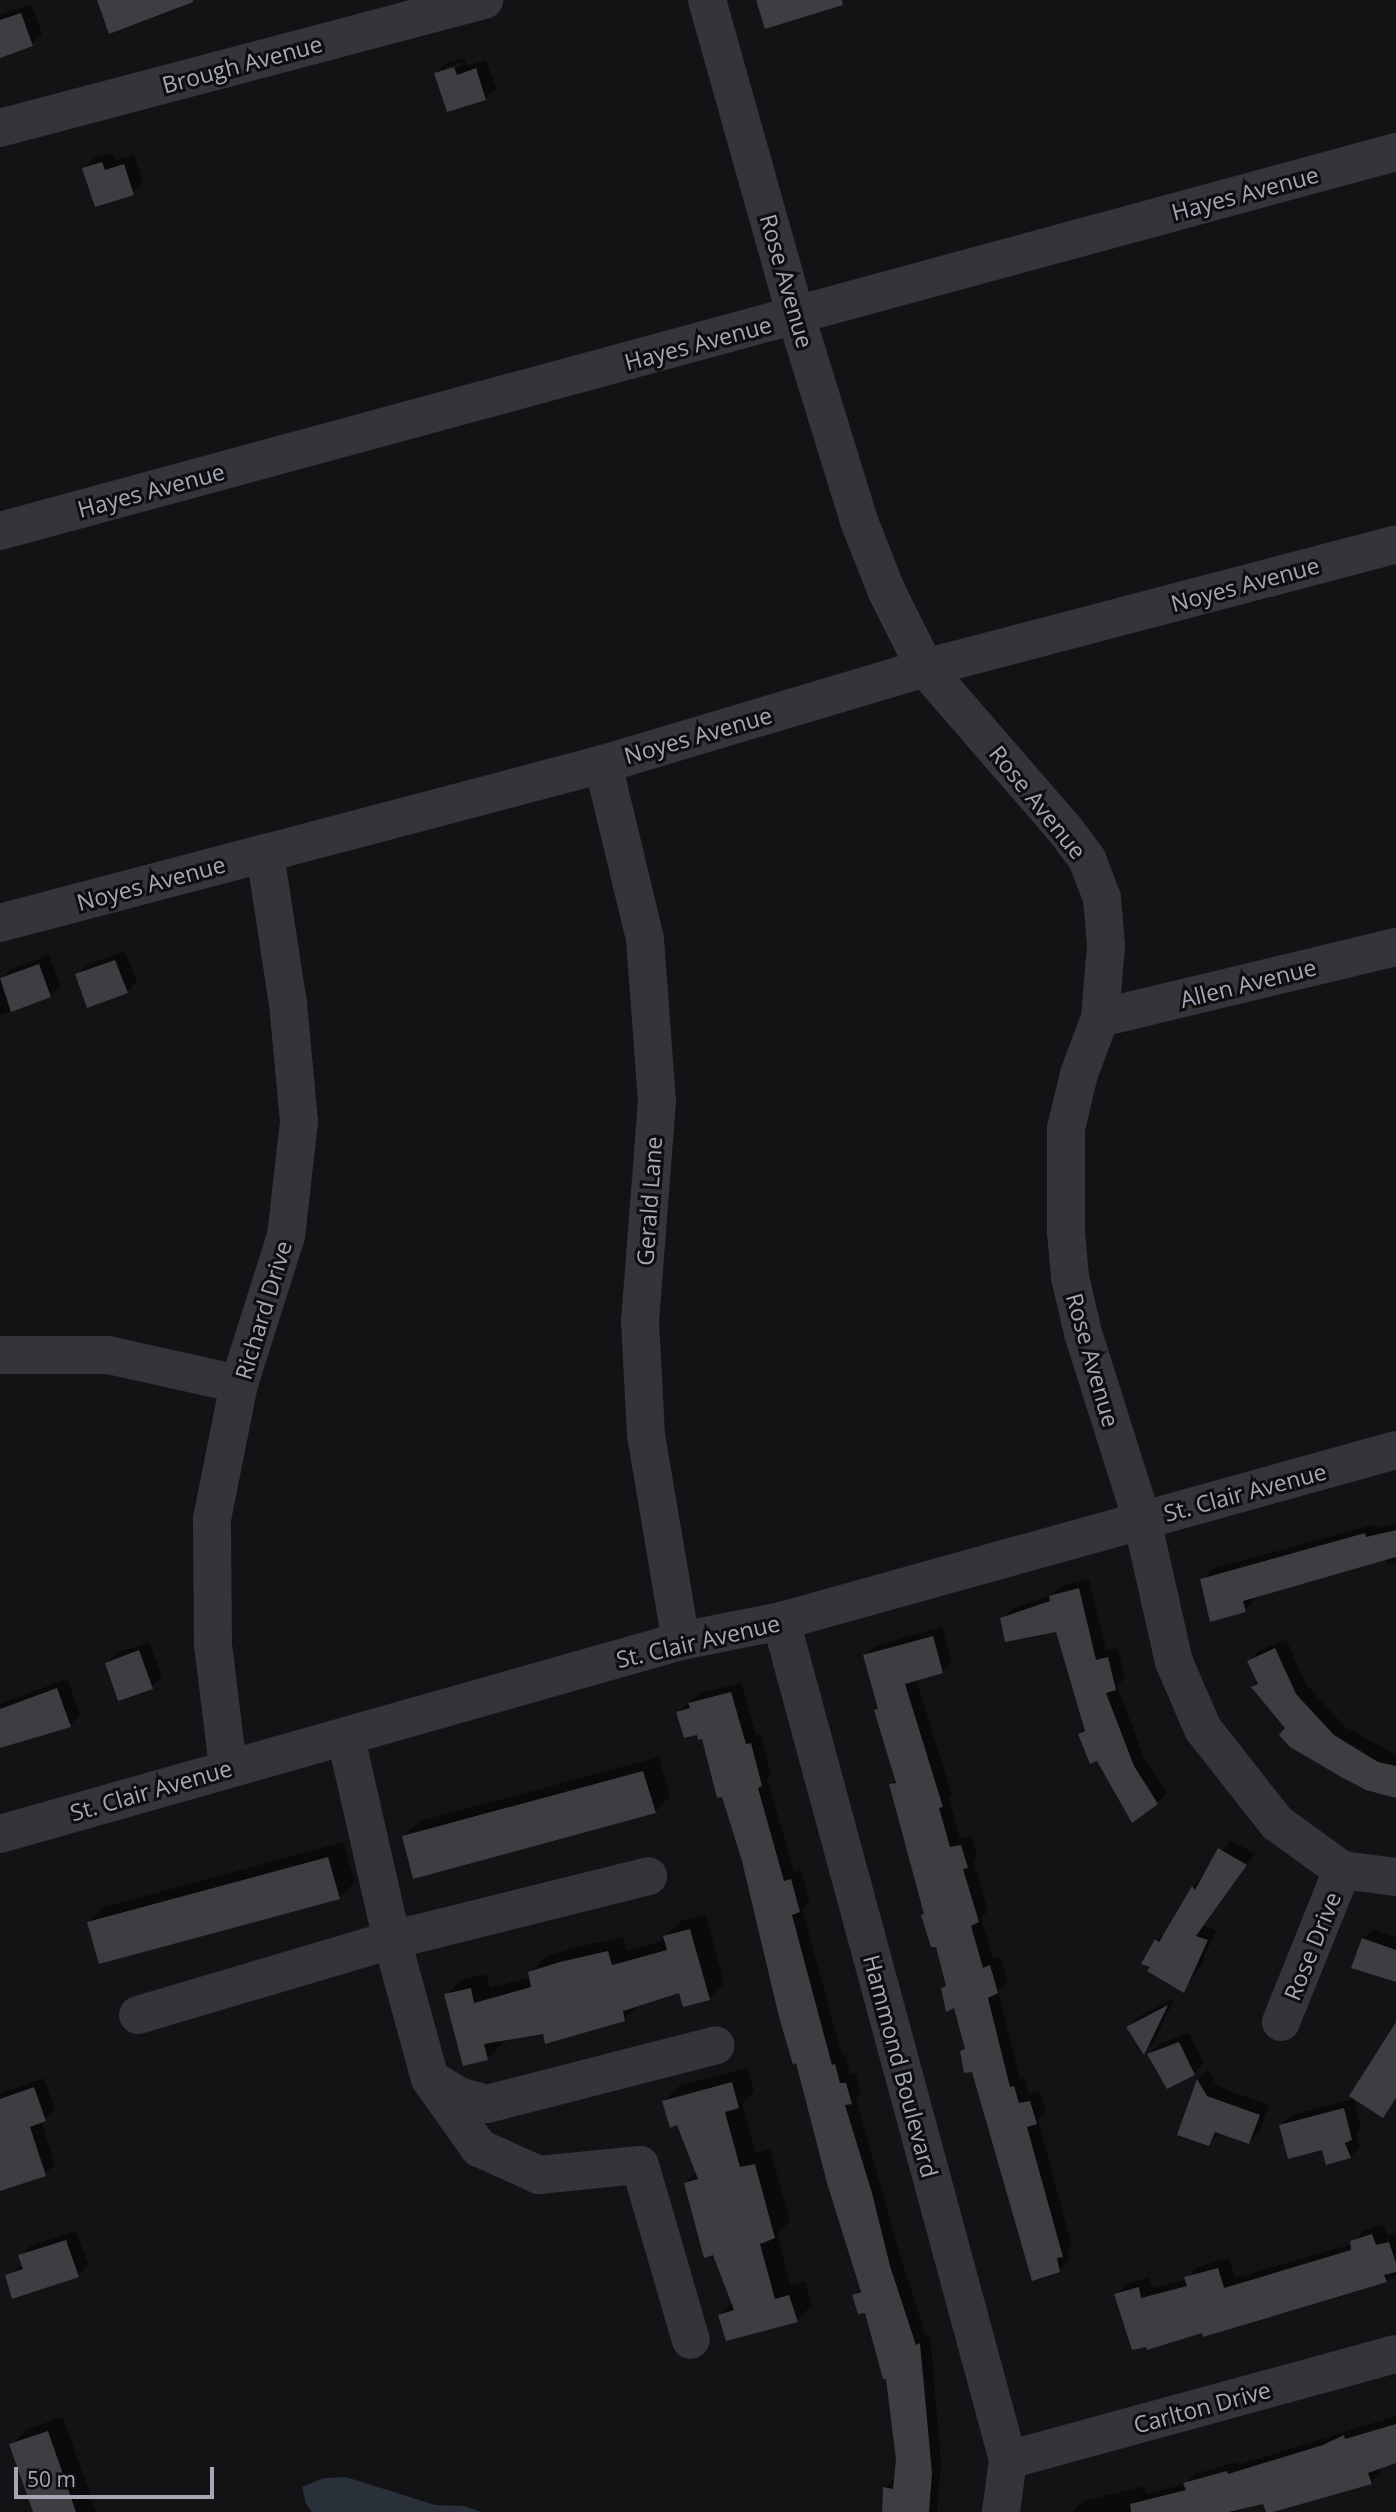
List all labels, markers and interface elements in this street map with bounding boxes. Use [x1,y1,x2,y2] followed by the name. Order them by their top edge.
[159,29,325,99] street label: Brough Avenue
[1168,160,1322,226] street label: Hayes Avenue
[755,211,819,351] street label: Rose Avenue
[621,310,775,376] street label: Hayes Avenue
[74,457,228,523] street label: Hayes Avenue
[1168,551,1322,617] street label: Noyes Avenue
[621,701,775,769] street label: Noyes Avenue
[984,740,1092,864] street label: Rose Avenue
[74,850,228,916] street label: Noyes Avenue
[1177,953,1319,1013] street label: Allen Avenue
[631,1135,667,1267] street label: Gerald Lane
[229,1237,297,1383] street label: Richard Drive
[1061,1290,1125,1430] street label: Rose Avenue
[1161,1457,1329,1527] street label: St. Clair Avenue
[613,1609,783,1673] street label: St. Clair Avenue
[67,1754,235,1826] street label: St. Clair Avenue
[1278,1888,1346,2004] street label: Rose Drive
[858,1952,944,2180] street label: Hammond Boulevard
[1130,2375,1274,2439] street label: Carlton Drive
[18,2452,217,2496] scale bar
[27,2465,76,2493] text: 50 m

